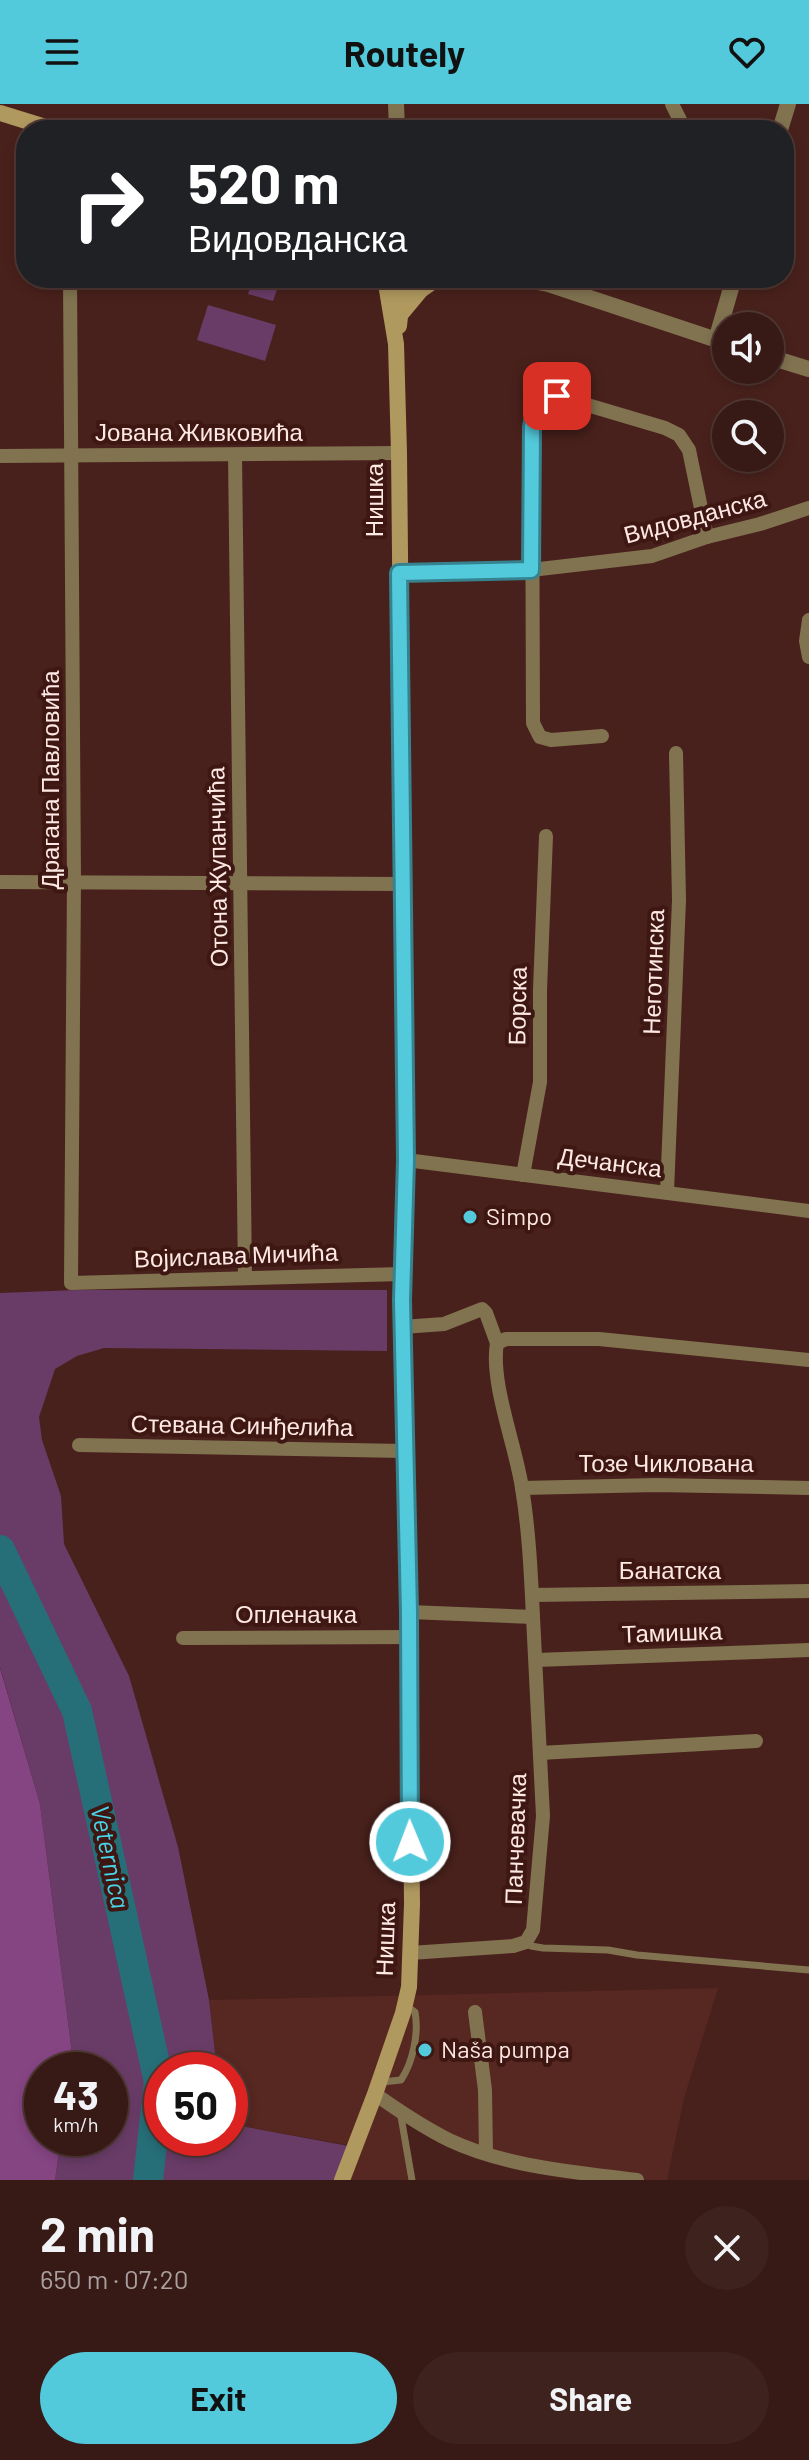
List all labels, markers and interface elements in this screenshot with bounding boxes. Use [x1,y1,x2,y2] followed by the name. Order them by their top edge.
[40,30,84,74] icon: menu
[725,30,769,74] icon: heart
[344,31,465,74] text: Routely
[188,148,339,215] text: 520 m
[56,152,160,256] icon: right
[188,216,407,259] text: Видовданска
[712,312,784,472] map controls
[712,312,784,384] button: sound
[523,362,591,430] pin
[535,374,579,418] icon: arrive
[712,400,784,472] button: search
[95,417,304,446] street label: Јована Живковића
[359,462,388,537] street label: Нишка
[620,482,770,548] street label: Видовданска
[35,670,64,890] street label: Драгана Павловића
[200,766,233,967] street label: Отона Жупанчића
[636,908,669,1035] street label: Неготинска
[501,966,532,1046] street label: Борска
[557,1141,664,1182] street label: Дечанска
[486,1201,552,1230] place label: Simpo
[461,1208,479,1226] marker: Simpo
[133,1236,339,1273] street label: Војислава Мичића
[130,1408,354,1441] street label: Стевана Синђелића
[579,1448,754,1477] street label: Тозе Чиклована
[619,1555,722,1584] street label: Банатска
[235,1599,358,1628] street label: Опленачка
[621,1615,723,1648] street label: Тамишка
[498,1772,531,1905] street label: Панчевачка
[368,1800,452,1884] position arrow
[85,1802,138,1911] water label: Veternica
[369,1901,400,1977] street label: Нишка
[441,2034,570,2063] place label: Naša pumpa
[416,2041,434,2059] marker: Naša pumpa
[144,2052,248,2156] speed limit sign: 50
[53,2070,99,2118] text: 43
[53,2112,99,2136] text: km/h
[40,2204,155,2262] text: 2 min
[685,2206,769,2290] button: close
[40,2263,188,2294] text: 650 m · 07:20
[40,2352,397,2444] button: Exit
[413,2352,769,2444] button: Share

